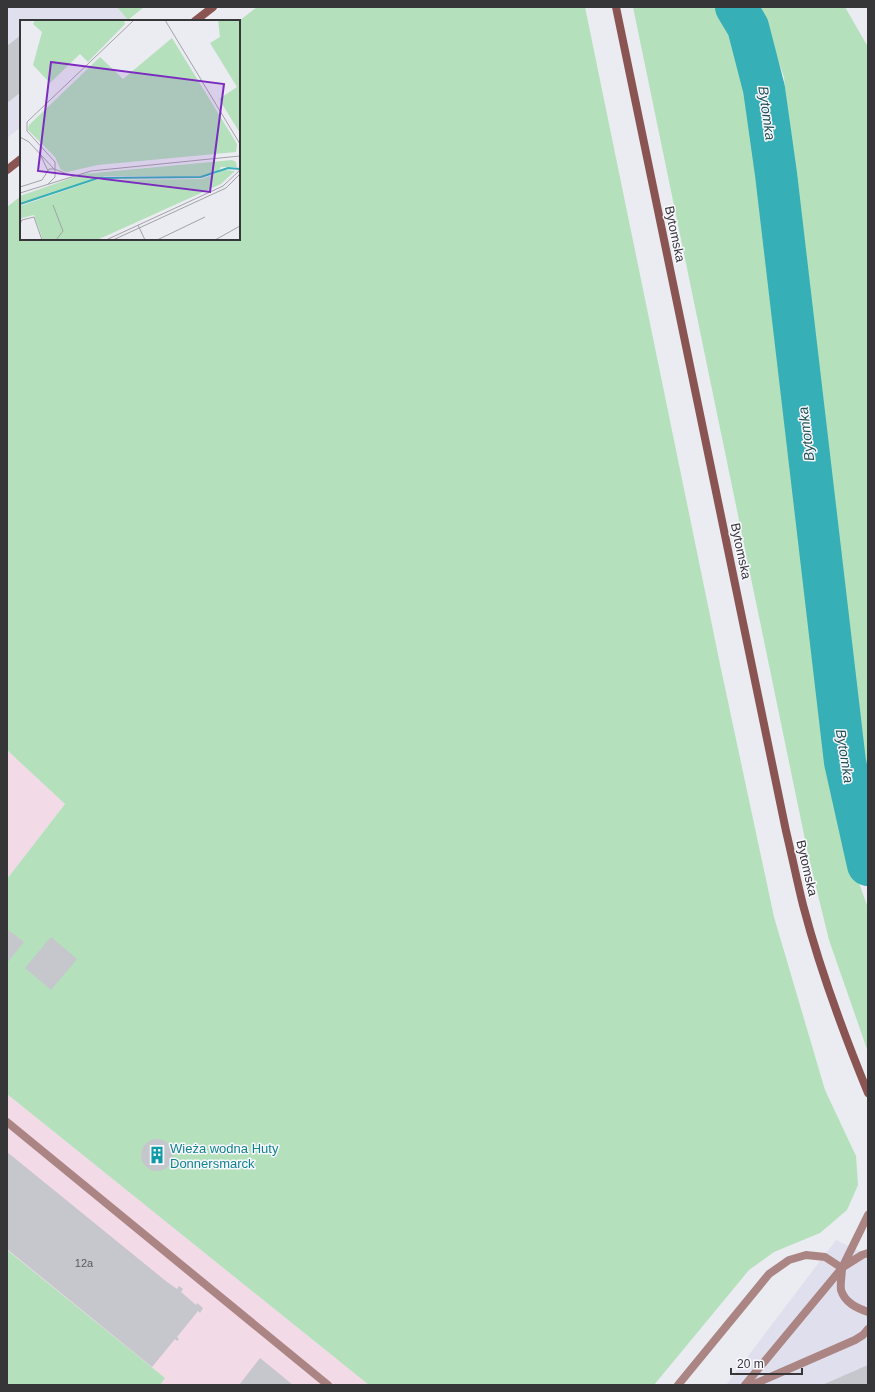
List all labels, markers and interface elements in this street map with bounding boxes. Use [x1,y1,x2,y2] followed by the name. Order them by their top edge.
[20,20,240,240] inset map
[755,85,779,141] water label: Bytomka
[662,205,688,264] street label: Bytomska
[795,406,817,462] water label: Bytomka
[728,522,754,581] street label: Bytomska
[833,728,857,784] water label: Bytomka
[793,839,821,898] street label: Bytomska
[170,1141,279,1171] place label: Wieża wodna Huty Donnersmarck
[147,1145,167,1165] building icon: Wieża wodna Huty Donnersmarck
[75,1257,94,1269] house number: 12a
[731,1350,802,1376] scale bar
[737,1357,764,1371] text: 20 m

